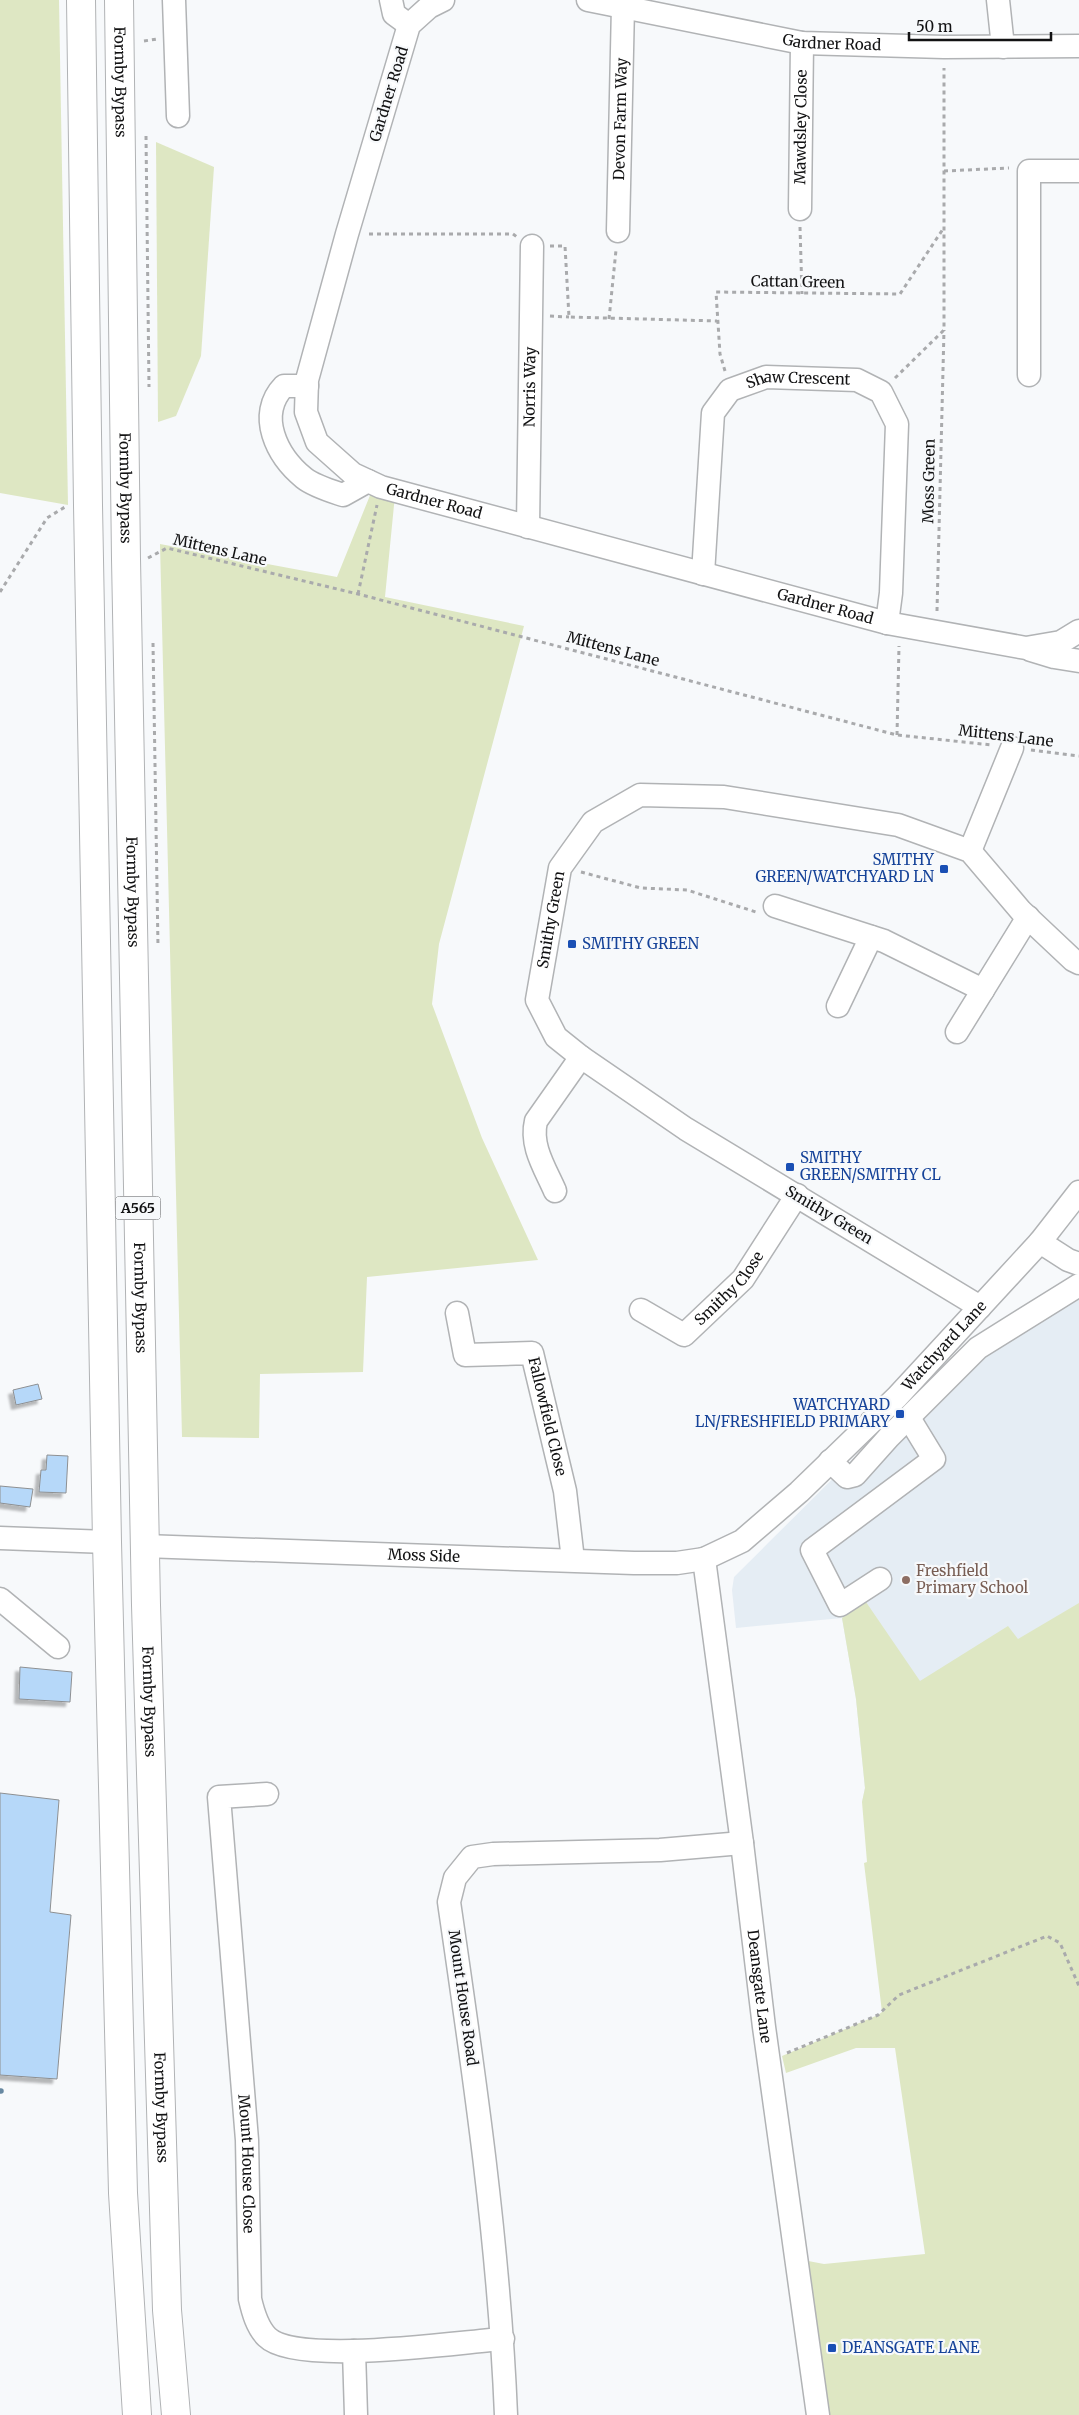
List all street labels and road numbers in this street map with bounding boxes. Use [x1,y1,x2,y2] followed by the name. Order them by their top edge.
[110,26,131,138] street label: Formby Bypass
[781,29,881,54] street label: Gardner Road
[365,44,412,144] street label: Gardner Road
[609,57,631,181] street label: Devon Farm Way
[790,69,811,185] street label: Mawdsley Close
[751,271,845,292] street label: Cattan Green
[519,346,540,427] street label: Norris Way
[743,367,851,393] street label: Shaw Crescent
[115,432,136,544] street label: Formby Bypass
[918,438,939,523] street label: Moss Green
[384,479,484,523] street label: Gardner Road
[172,530,269,570] street label: Mittens Lane
[775,584,876,628] street label: Gardner Road
[565,627,662,670] street label: Mittens Lane
[958,720,1055,751] street label: Mittens Lane
[122,836,143,948] street label: Formby Bypass
[533,869,568,970] street label: Smithy Green
[782,1181,876,1248] street label: Smithy Green
[116,1196,160,1220] road number: A565
[130,1242,151,1354] street label: Formby Bypass
[690,1247,767,1329] street label: Smithy Close
[897,1296,990,1395] street label: Watchyard Lane
[524,1355,571,1478] street label: Fallowfield Close
[387,1544,460,1566] street label: Moss Side
[138,1646,161,1758] street label: Formby Bypass
[445,1929,482,2067] street label: Mount House Road
[743,1929,776,2045] street label: Deansgate Lane
[150,2052,173,2163] street label: Formby Bypass
[234,2094,259,2234] street label: Mount House Close

